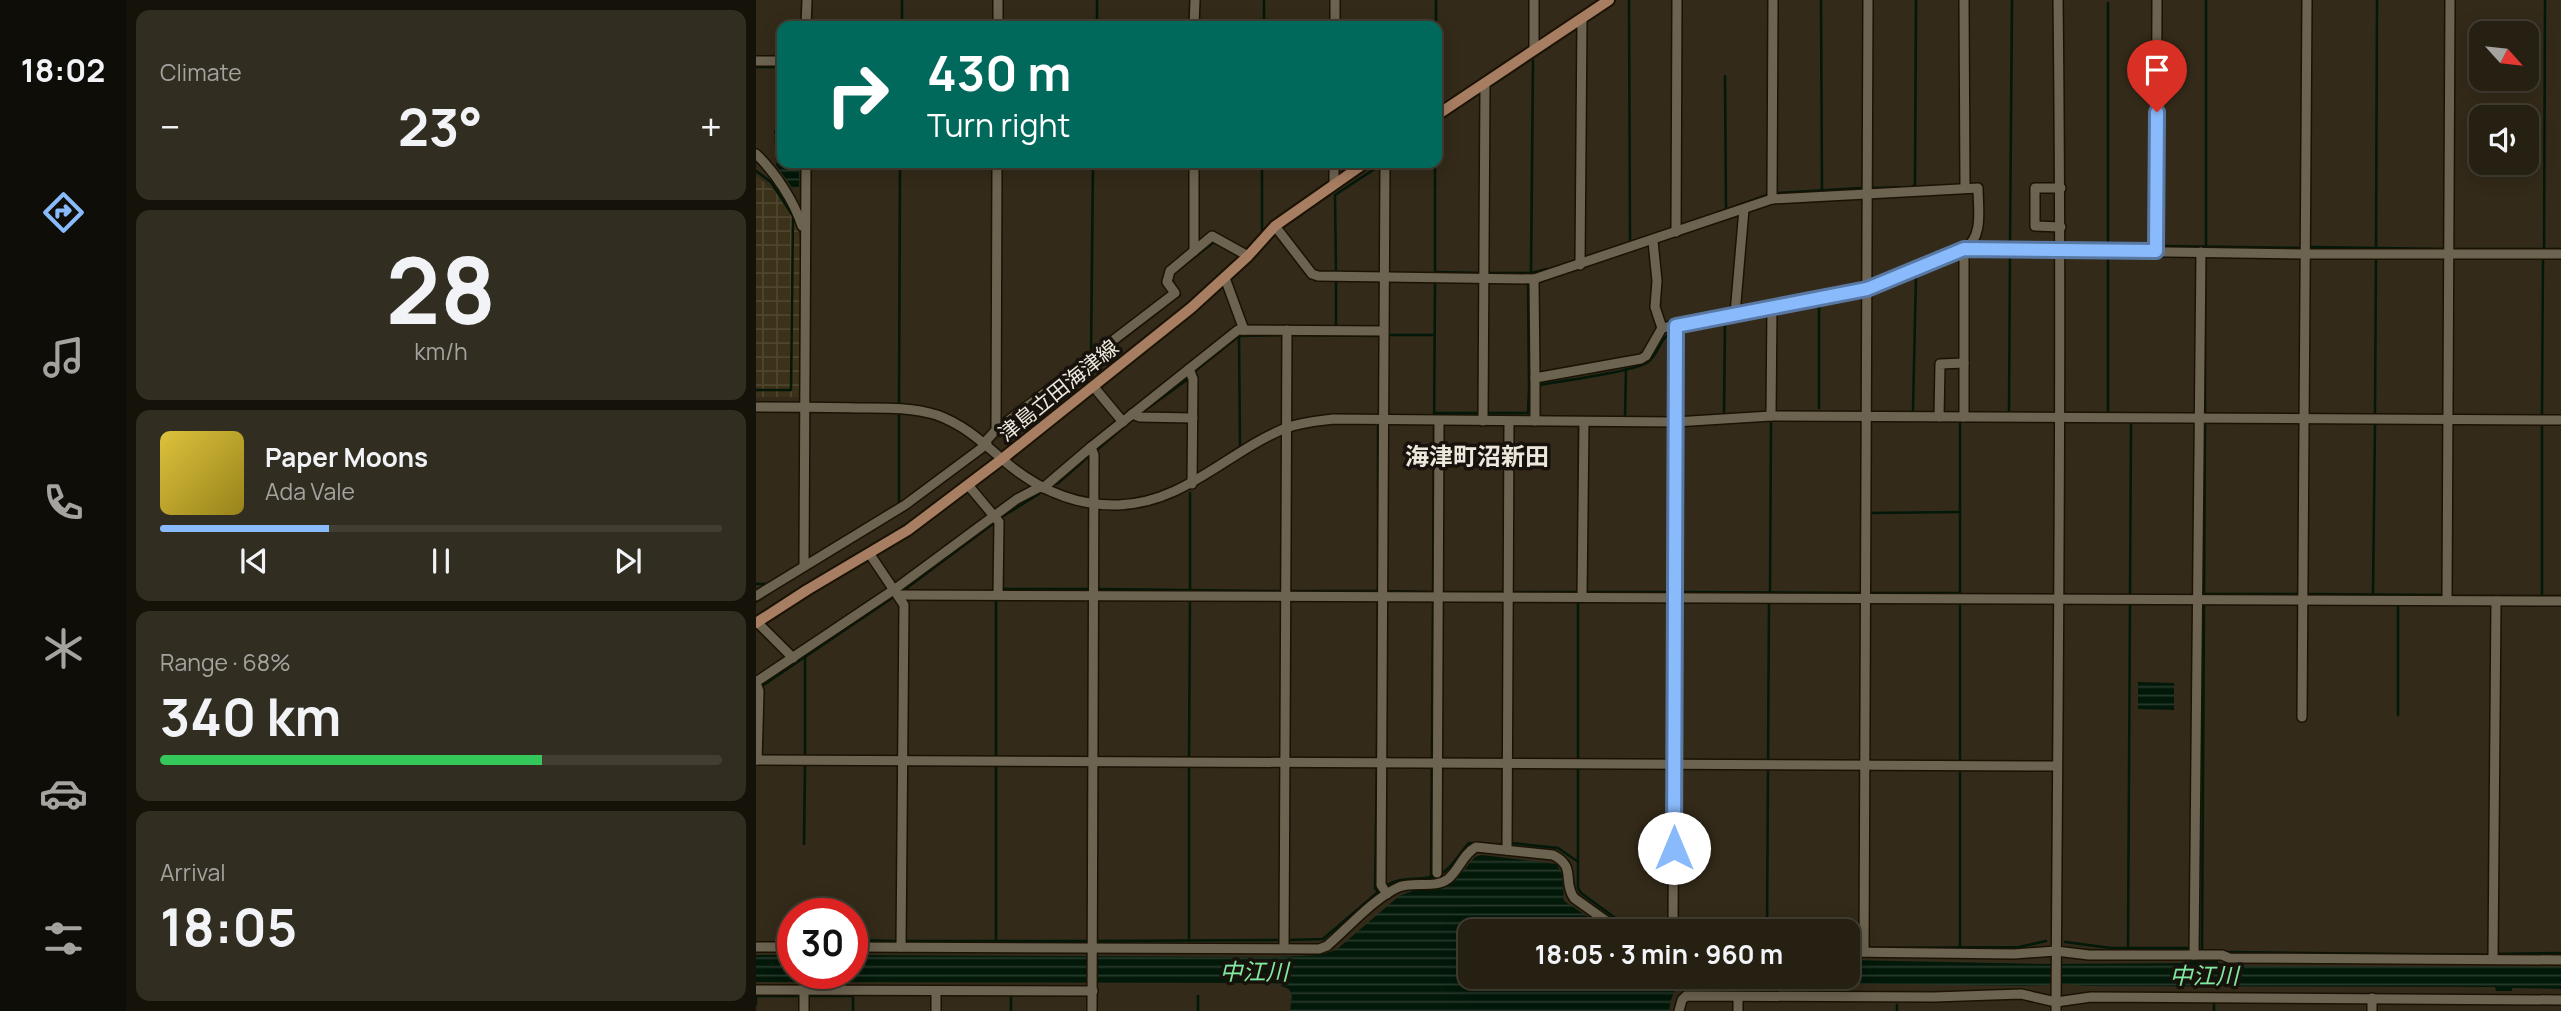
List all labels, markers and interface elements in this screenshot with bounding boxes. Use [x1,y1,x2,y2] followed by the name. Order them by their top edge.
[2469,21,2539,91] north arrow
[2469,21,2539,175] map controls
[927,39,1071,106] text: 430 m
[2127,40,2187,112] pin
[21,48,105,92] text: 18:02
[812,49,903,140] icon: right
[2138,51,2176,89] icon: arrive
[160,56,242,88] text: Climate
[398,91,483,162] text: 23°
[160,100,181,152] text: −
[700,100,722,152] text: +
[927,103,1070,147] text: Turn right
[2469,105,2539,175] button: sound
[39,188,88,237] icon: directions
[386,227,496,351] text: 28
[39,333,88,382] icon: music
[992,333,1124,447] street label: 津島立田海津線
[414,335,468,367] text: km/h
[265,439,428,475] text: Paper Moons
[1405,439,1549,472] district label: 海津町沼新田
[265,475,355,507] text: Ada Vale
[39,478,88,527] icon: phone
[235,542,273,580] icon: previous
[422,542,460,580] icon: pause
[609,542,647,580] icon: next
[39,624,88,673] icon: climate
[160,646,291,678] text: Range · 68%
[160,681,341,752] text: 340 km
[39,769,88,818] icon: car
[1637,811,1711,885] position arrow
[160,856,226,888] text: Arrival
[160,891,297,962] text: 18:05
[777,898,868,989] speed limit sign: 30
[39,914,88,963] icon: filters
[1535,936,1783,972] text: 18:05 · 3 min · 960 m
[1220,955,1292,987] water label: 中江川
[2170,959,2242,991] water label: 中江川

